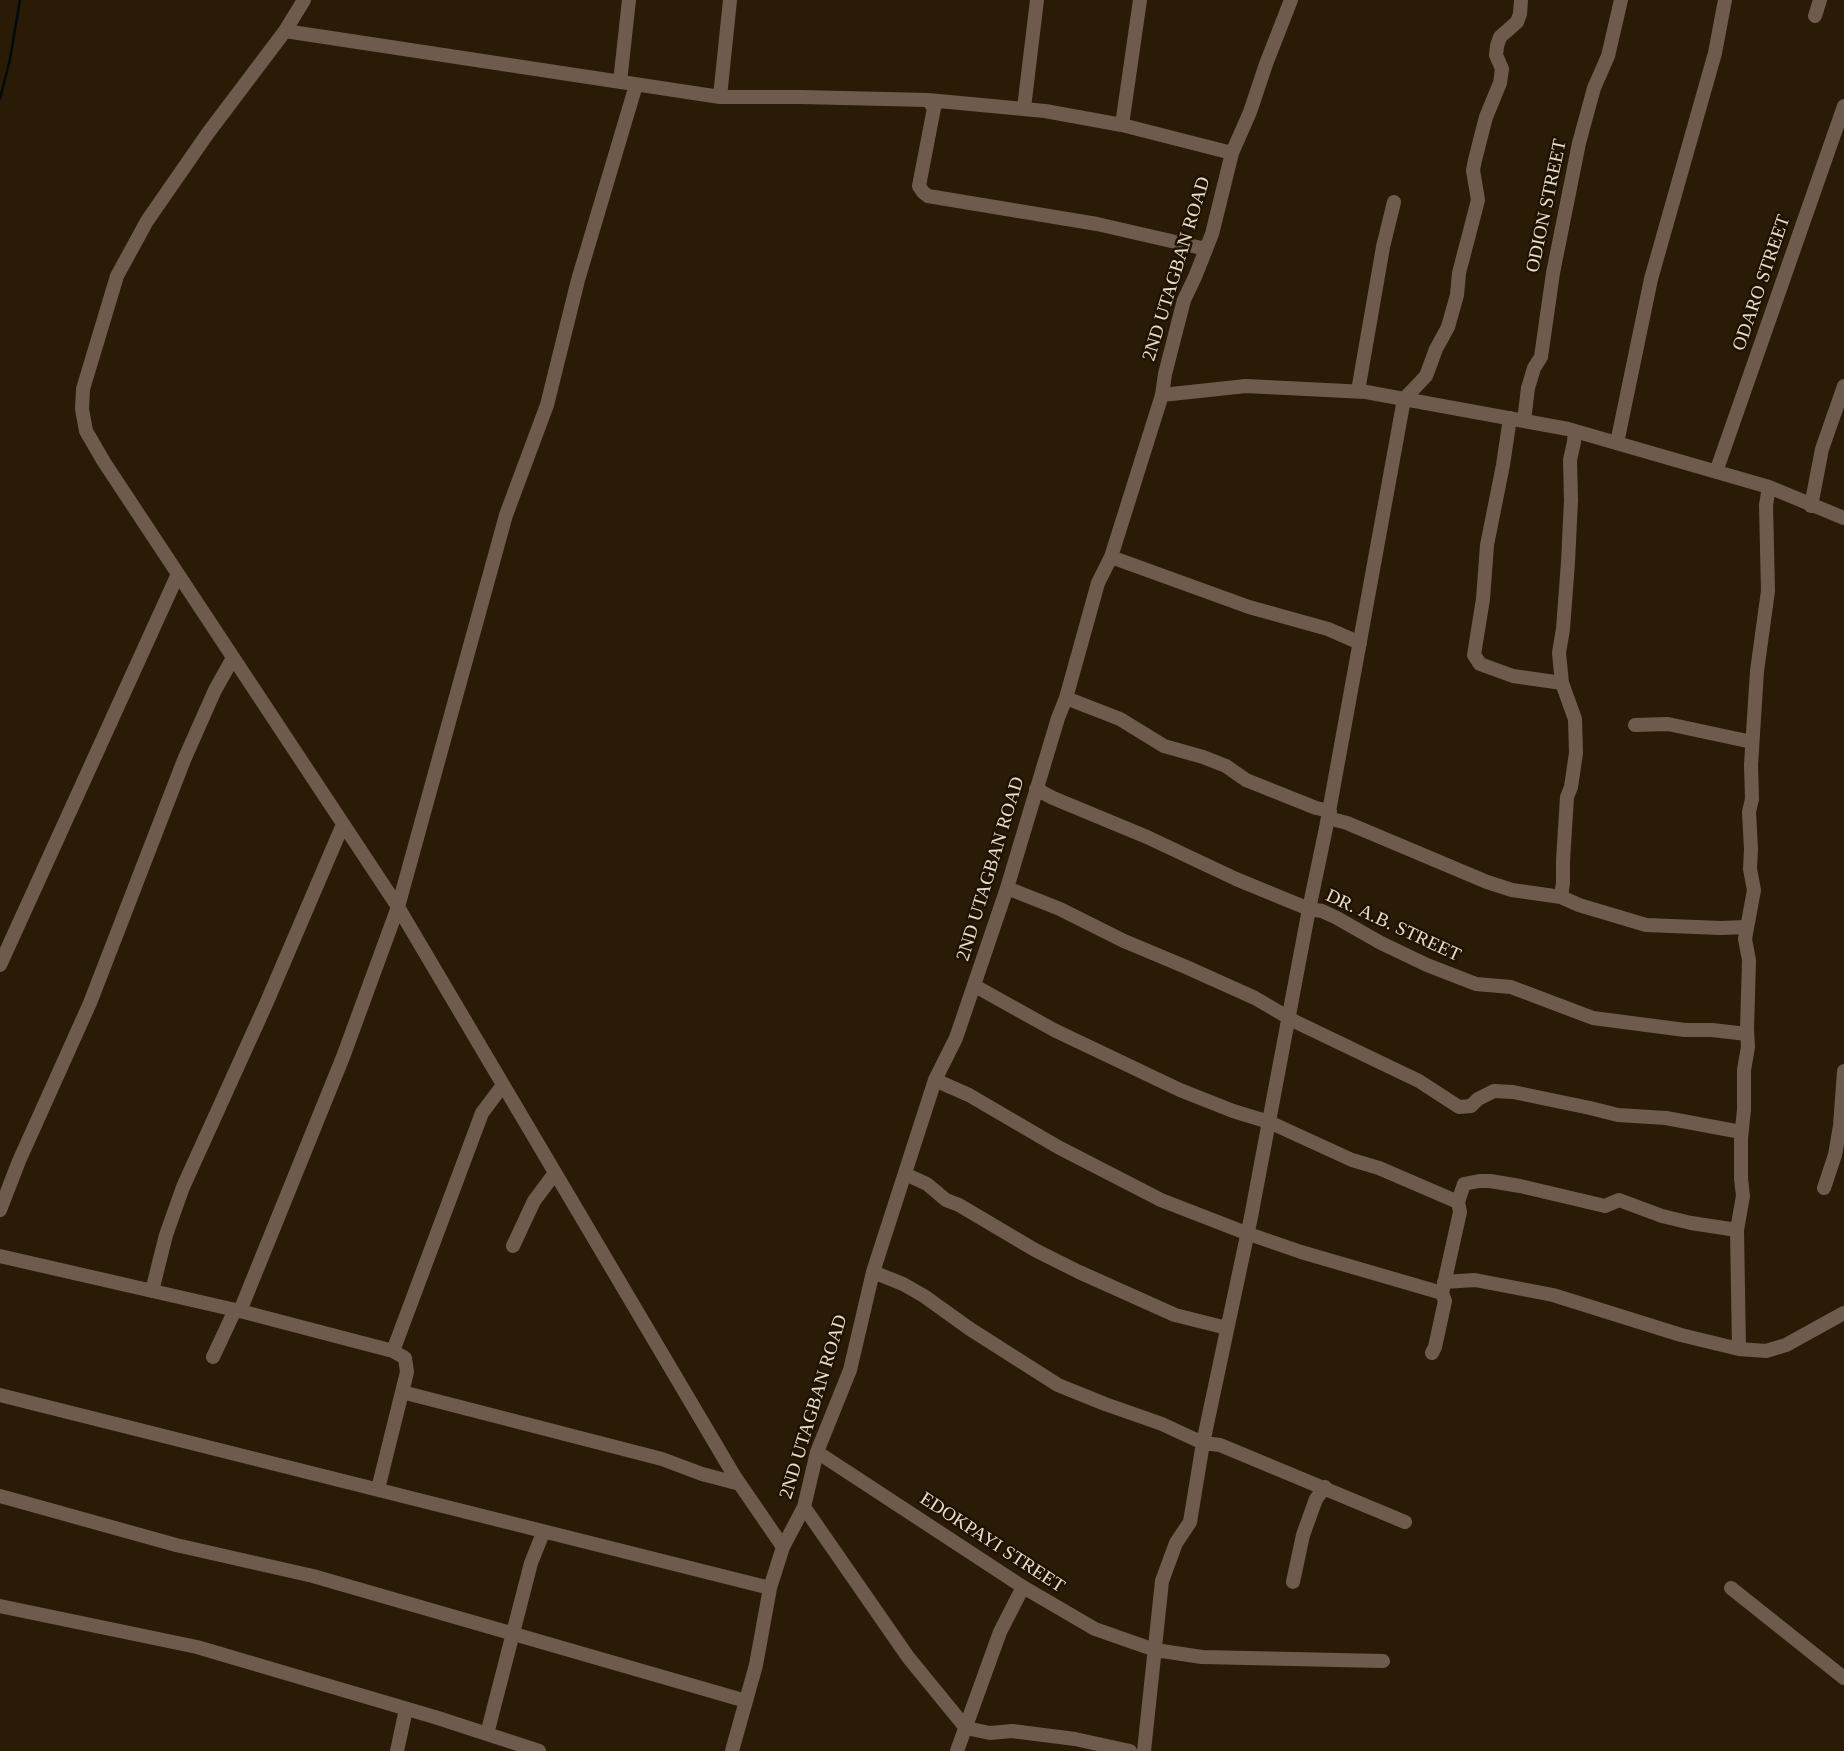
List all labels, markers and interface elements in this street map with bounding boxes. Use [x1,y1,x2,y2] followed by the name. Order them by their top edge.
[1522,137,1572,275] street label: ODION STREET
[1138,174,1216,364] street label: 2ND UTAGBAN ROAD
[1728,212,1796,354] street label: ODARO STREET
[952,774,1030,964] street label: 2ND UTAGBAN ROAD
[1322,885,1464,967] street label: DR. A.B. STREET
[775,1312,853,1502] street label: 2ND UTAGBAN ROAD
[915,1488,1069,1598] street label: EDOKPAYI STREET

